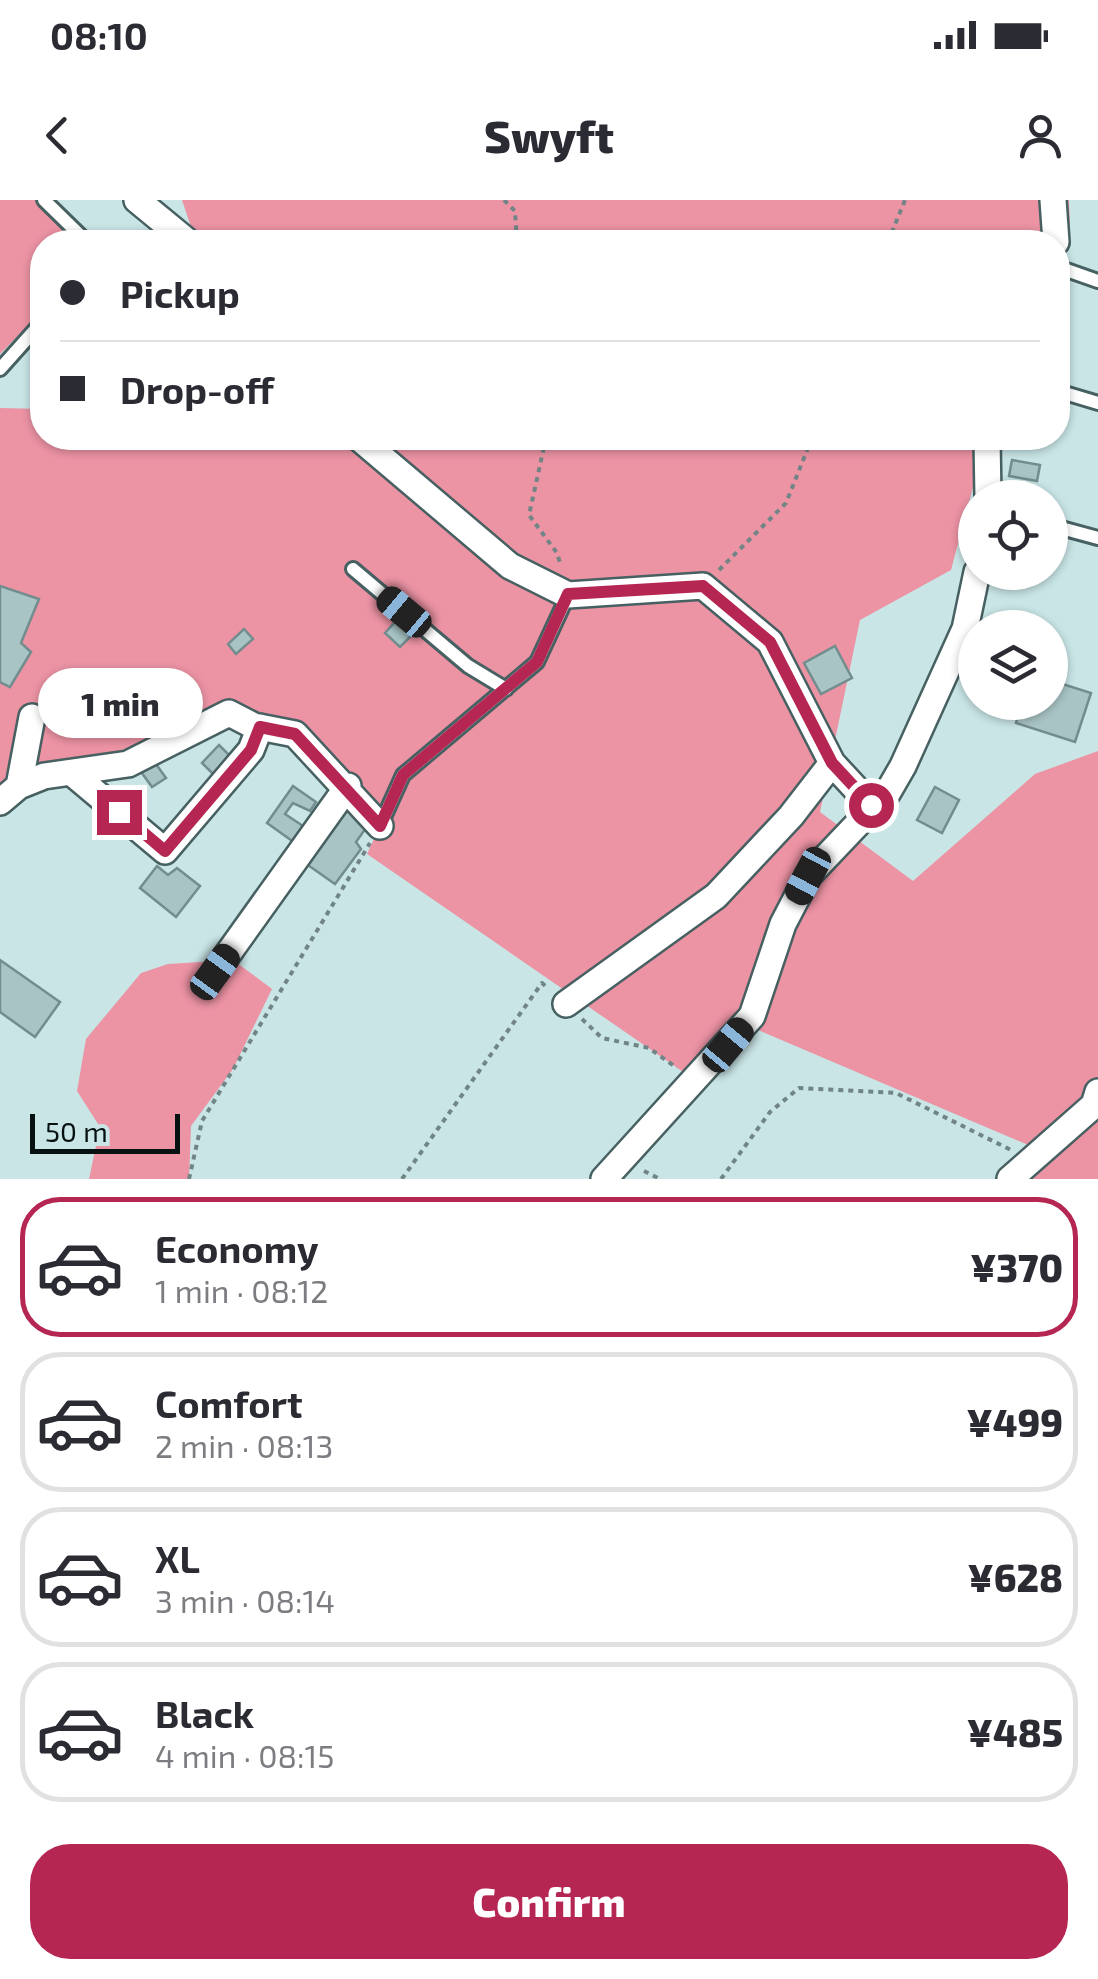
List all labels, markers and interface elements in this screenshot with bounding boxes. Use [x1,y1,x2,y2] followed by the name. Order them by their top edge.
[50,12,148,58] text: 08:10
[30,108,85,163] icon: back
[484,108,614,162] text: Swyft
[1013,108,1068,163] icon: person
[120,270,240,316] text: Pickup
[120,366,274,412] text: Drop-off
[958,480,1068,720] map controls
[958,480,1068,590] button: locate
[371,581,437,643] car
[958,610,1068,720] button: layers
[36,667,202,737] callout: 1 min
[81,684,160,722] text: 1 min
[849,783,894,828] route start
[97,790,142,835] route end
[781,842,835,910] car
[185,939,245,1005] car
[697,1012,759,1078] car
[30,1109,180,1154] scale bar
[45,1114,108,1148] text: 50 m
[35,1222,125,1312] icon: car
[155,1225,319,1271] text: Economy
[970,1244,1063,1290] text: ¥370
[155,1271,328,1309] text: 1 min · 08:12
[35,1377,125,1467] icon: car
[155,1380,303,1426] text: Comfort
[967,1399,1063,1445] text: ¥499
[155,1426,333,1464] text: 2 min · 08:13
[35,1532,125,1622] icon: car
[155,1535,200,1581] text: XL
[968,1554,1063,1600] text: ¥628
[155,1581,335,1619] text: 3 min · 08:14
[35,1687,125,1777] icon: car
[155,1690,254,1736] text: Black
[967,1709,1063,1755] text: ¥485
[155,1736,334,1774] text: 4 min · 08:15
[30,1844,1068,1959] button: Confirm

